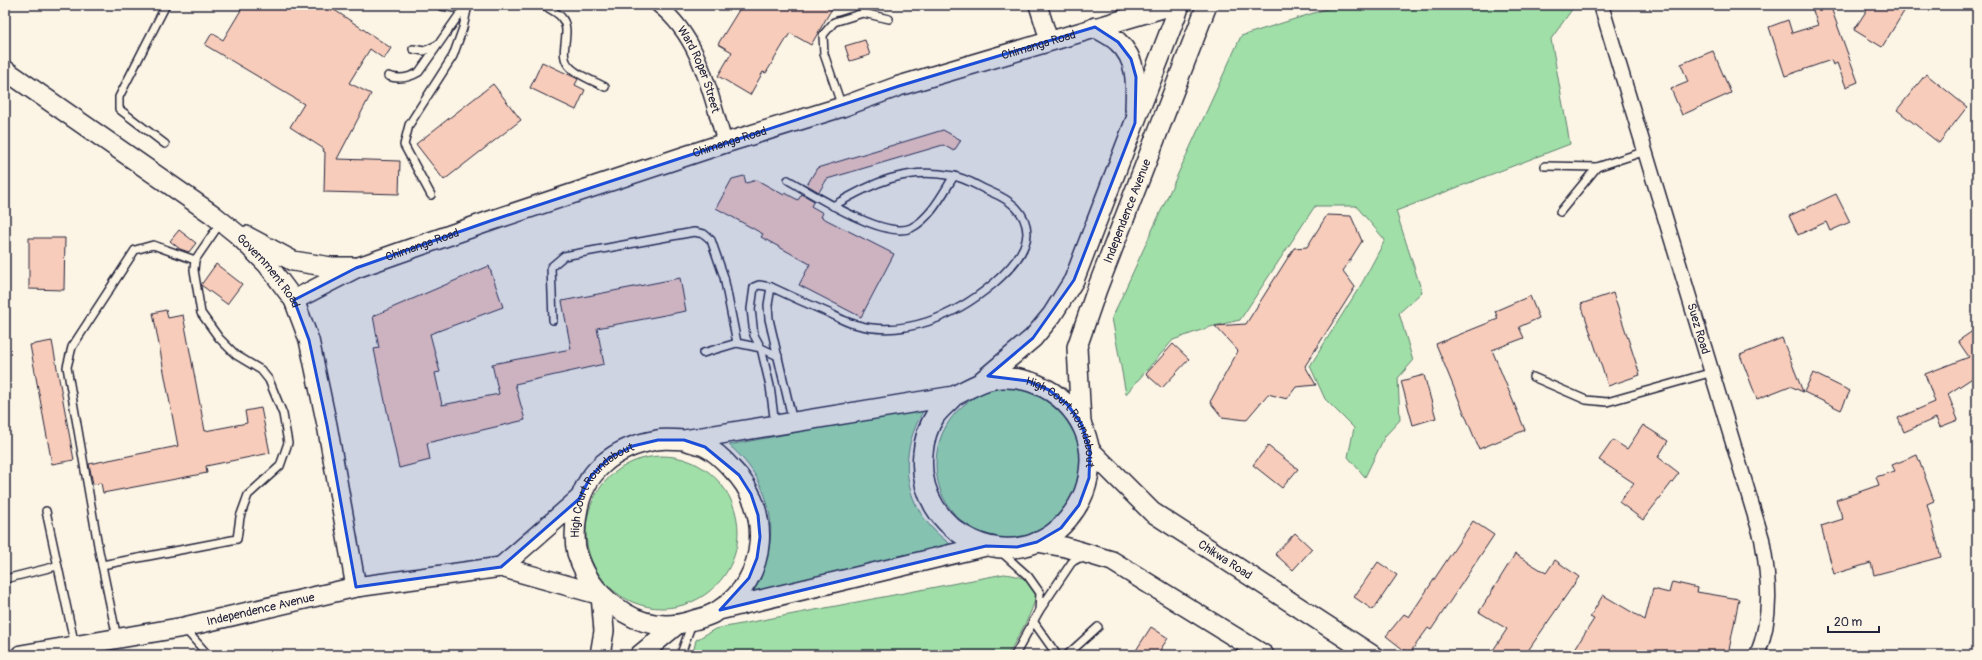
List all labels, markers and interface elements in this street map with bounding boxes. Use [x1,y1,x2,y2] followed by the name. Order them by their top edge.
[674,23,723,115] street label: Ward Roper Street
[1000,27,1078,63] street label: Chimanga Road
[691,124,769,161] street label: Chimanga Road
[1101,157,1155,265] street label: Independence Avenue
[384,225,461,265] street label: Chimanga Road
[233,231,303,310] street label: Government Road
[1683,301,1713,356] street label: Suez Road
[1024,374,1097,468] street label: High Court Roundabout
[568,440,636,538] street label: High Court Roundabout
[1195,537,1255,583] street label: Chikwa Road
[205,590,316,629] street label: Independence Avenue
[1828,608,1879,634] scale bar
[1834,615,1863,630] text: 20 m

